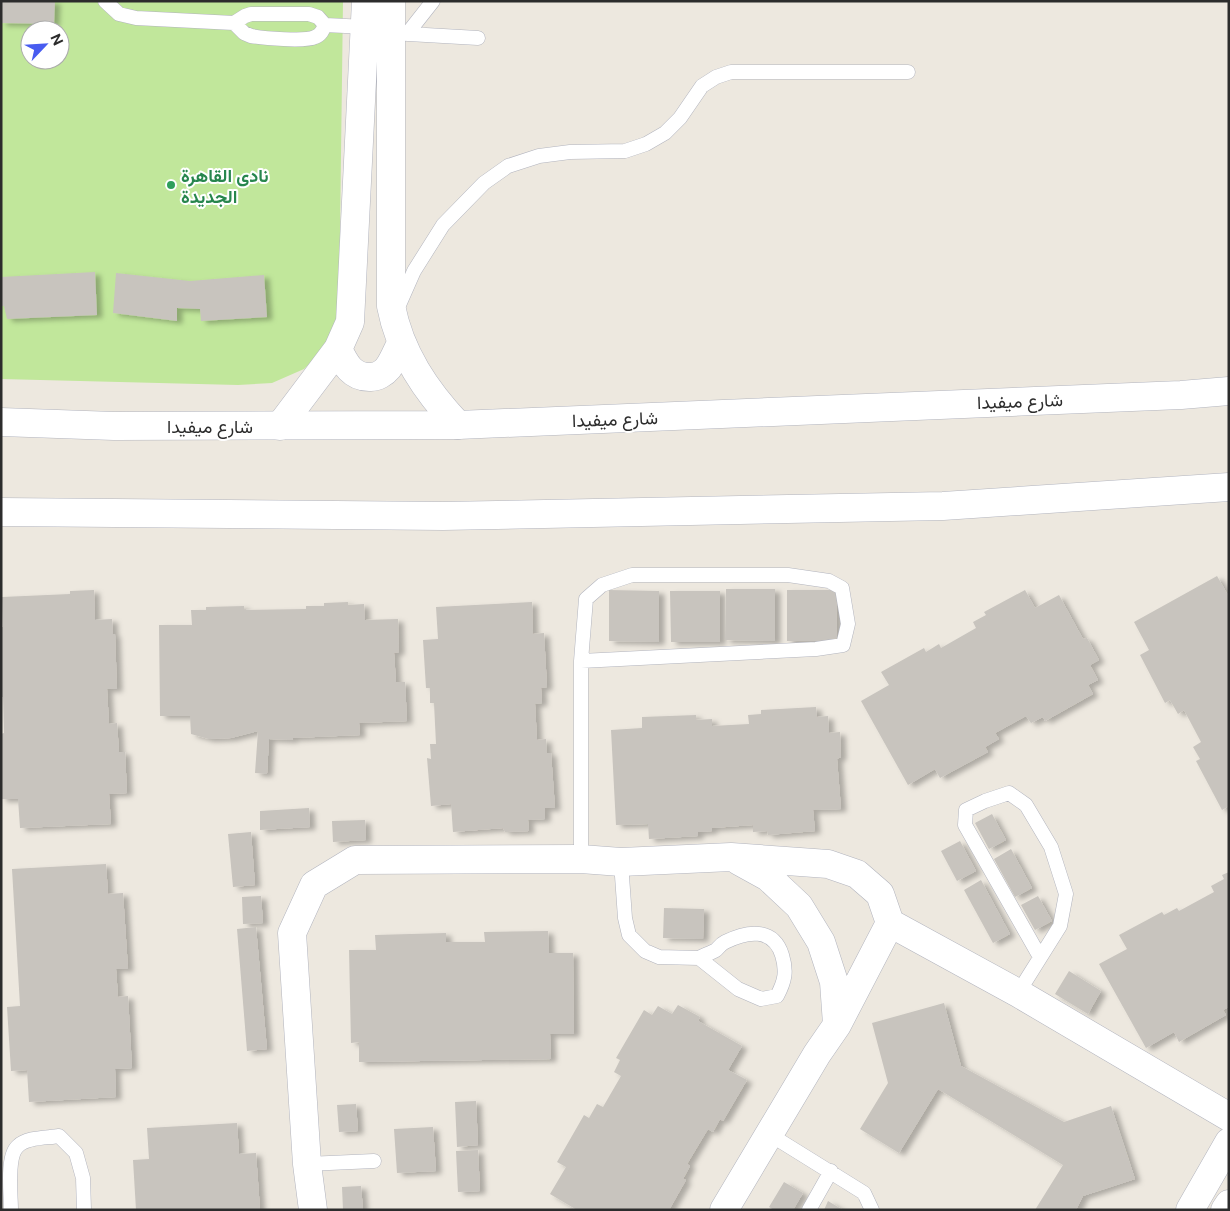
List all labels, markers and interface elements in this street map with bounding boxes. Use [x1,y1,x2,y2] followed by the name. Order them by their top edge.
[20,20,70,70] north arrow
[47,31,66,48] text: N
[181,165,268,208] place label: نادى القاهرة الجديدة
[165,179,177,191] marker: نادى القاهرة الجديدة
[977,389,1063,415] street label: شارع ميفيدا
[572,407,658,433] street label: شارع ميفيدا
[167,416,253,439] street label: شارع ميفيدا

